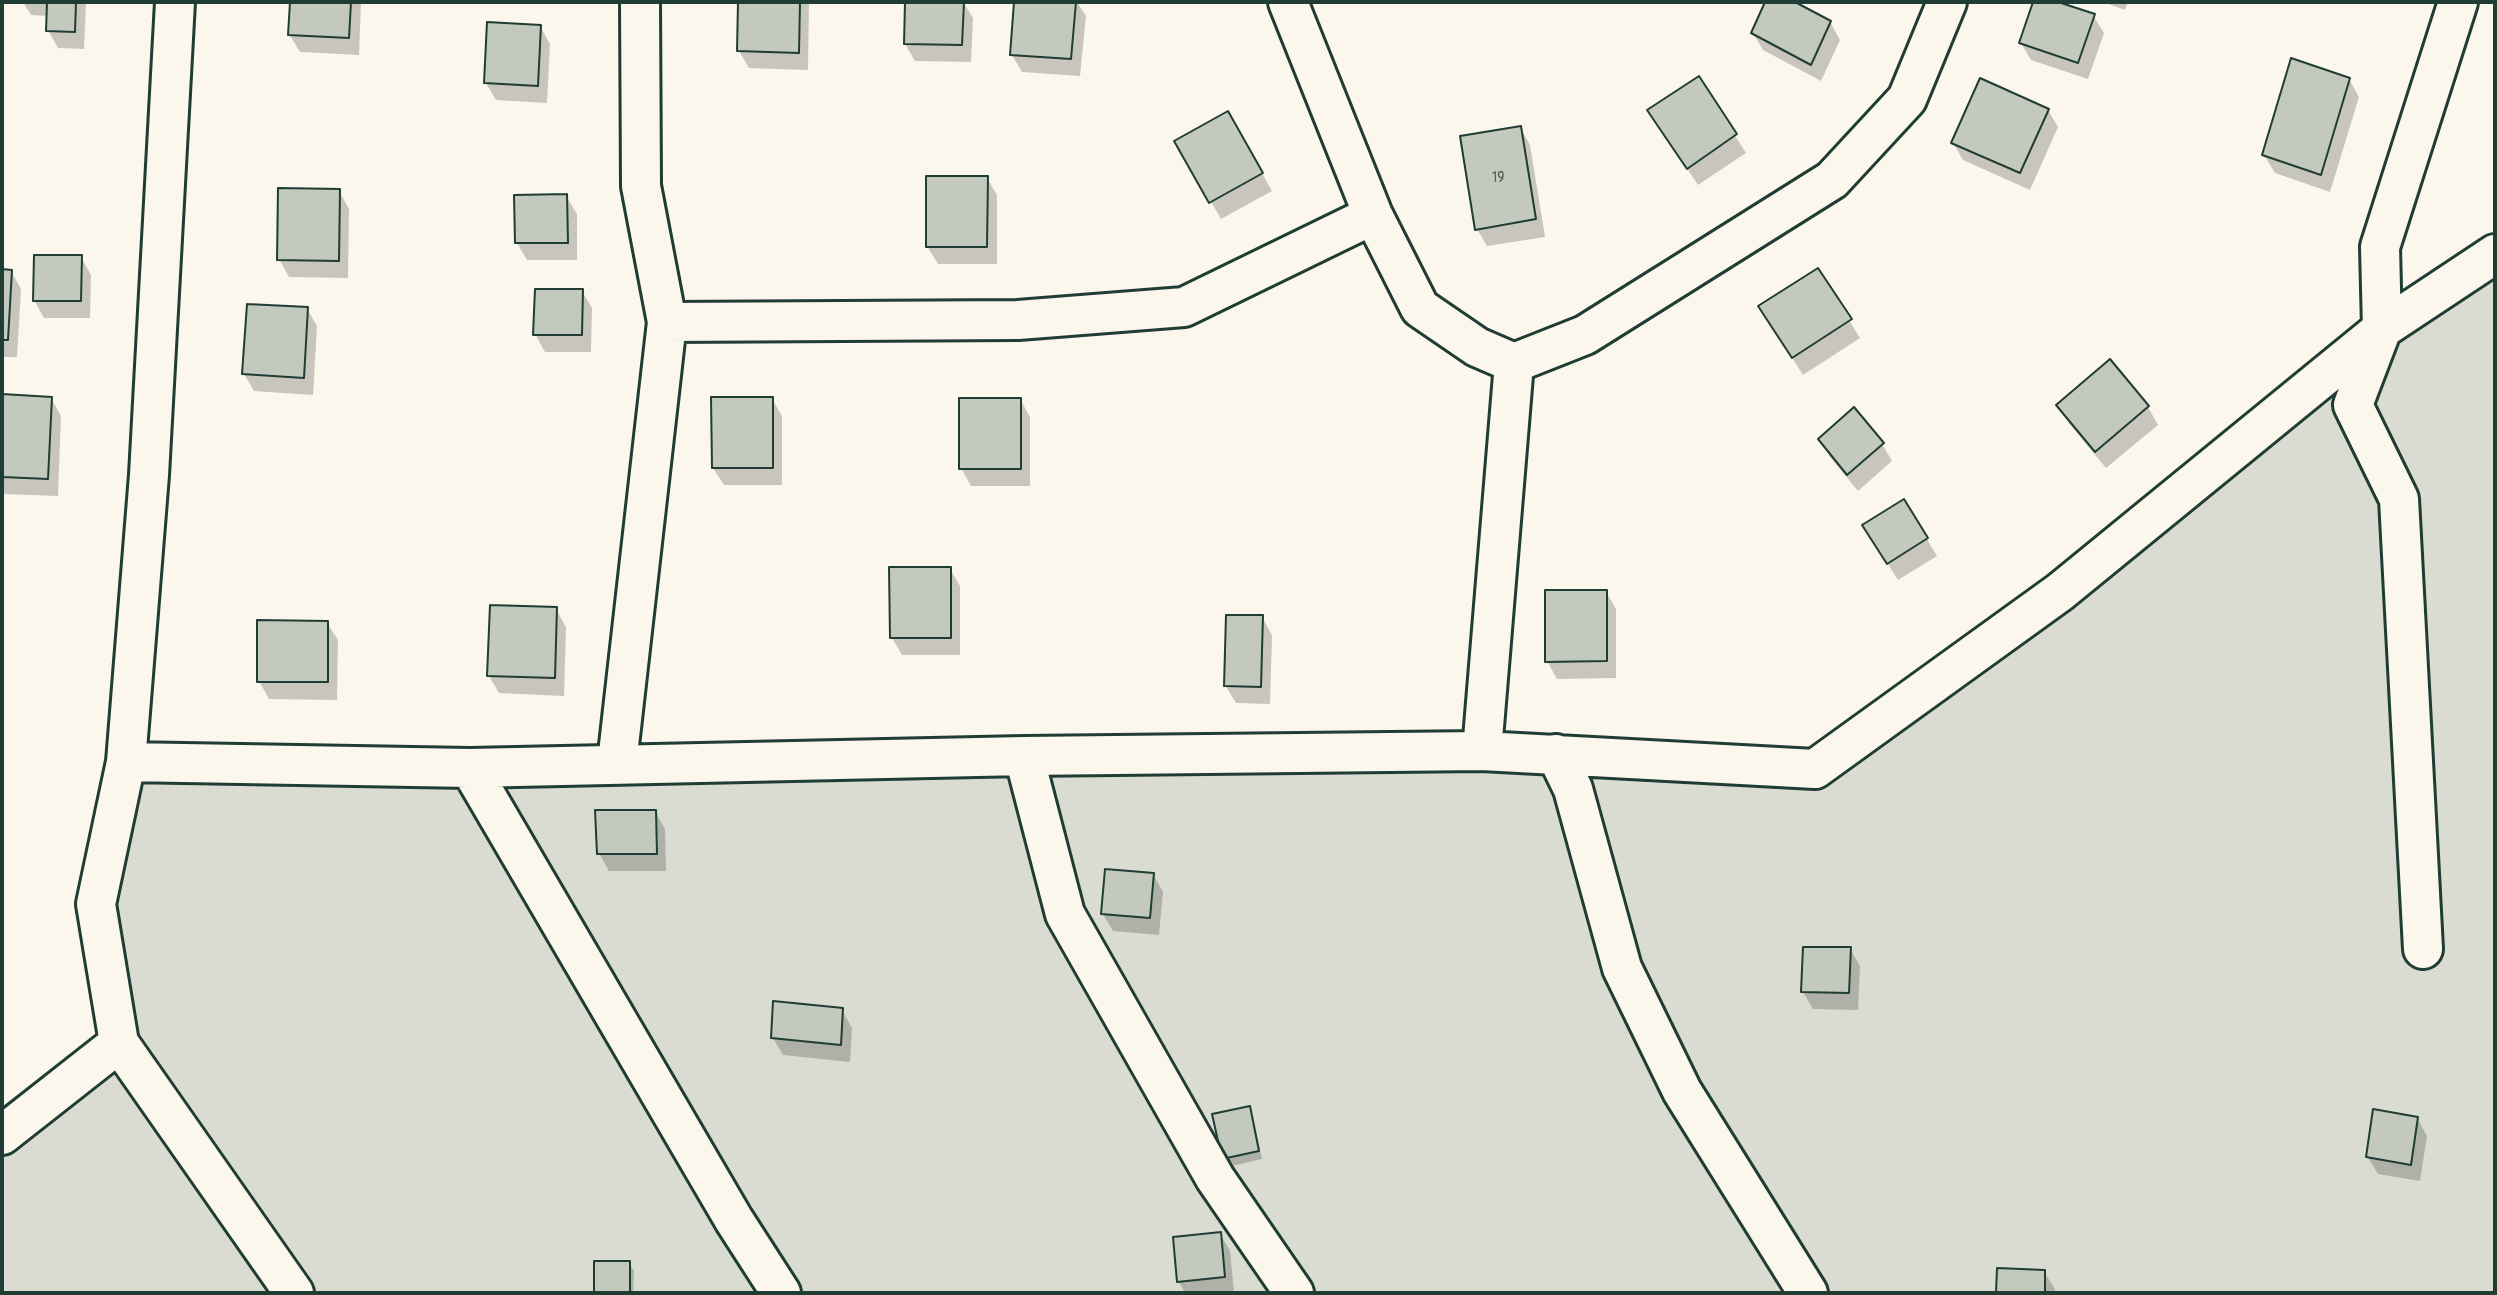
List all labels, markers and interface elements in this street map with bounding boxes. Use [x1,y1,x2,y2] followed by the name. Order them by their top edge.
[1492,170,1504,186] house number: 19

